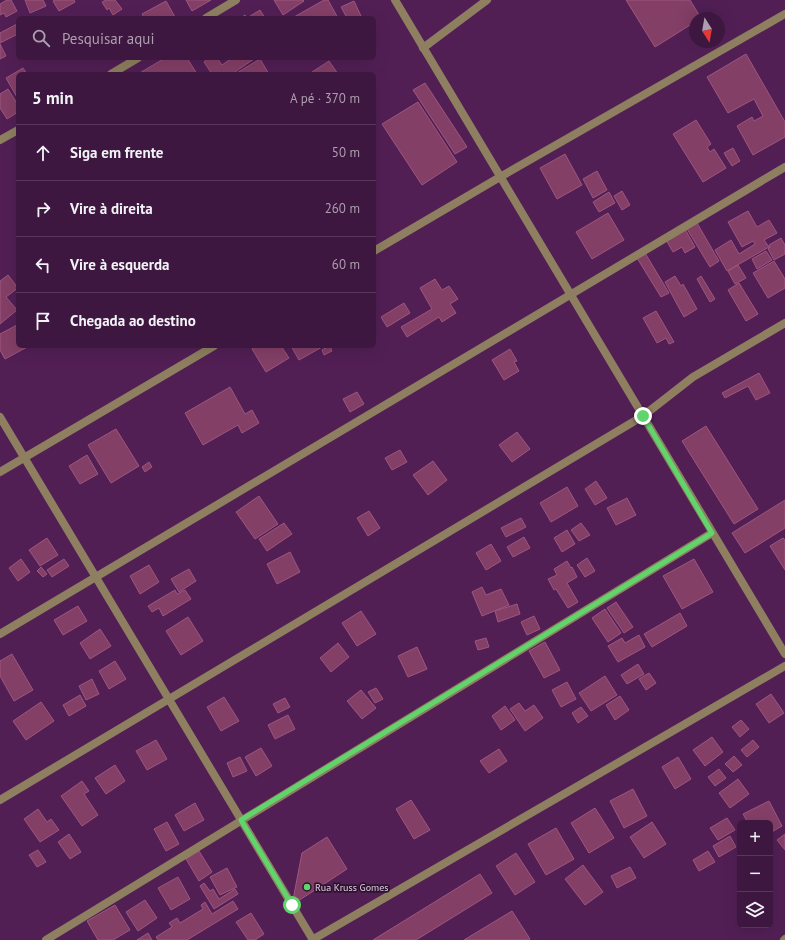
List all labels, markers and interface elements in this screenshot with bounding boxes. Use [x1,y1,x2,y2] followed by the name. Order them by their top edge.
[689,12,725,48] north arrow
[16,16,376,60] search box
[30,27,52,49] icon: search
[62,29,154,48] text: Pesquisar aqui
[32,87,73,109] text: 5 min
[290,90,360,107] text: A pé · 370 m
[32,142,54,164] icon: ahead
[70,143,163,162] text: Siga em frente
[332,144,360,161] text: 50 m
[32,198,54,220] icon: right
[70,199,153,218] text: Vire à direita
[325,200,360,217] text: 260 m
[32,254,54,276] icon: left
[70,255,169,274] text: Vire à esquerda
[332,256,360,273] text: 60 m
[32,310,54,332] icon: arrive
[70,311,196,330] text: Chegada ao destino
[634,407,652,425] route end
[737,820,773,928] map controls
[737,820,773,856] button: +
[737,856,773,892] button: −
[315,881,388,894] place label: Rua Kruss Gomes
[302,882,312,892] marker: Rua Kruss Gomes
[737,892,773,928] button: layers
[283,896,301,914] route start

